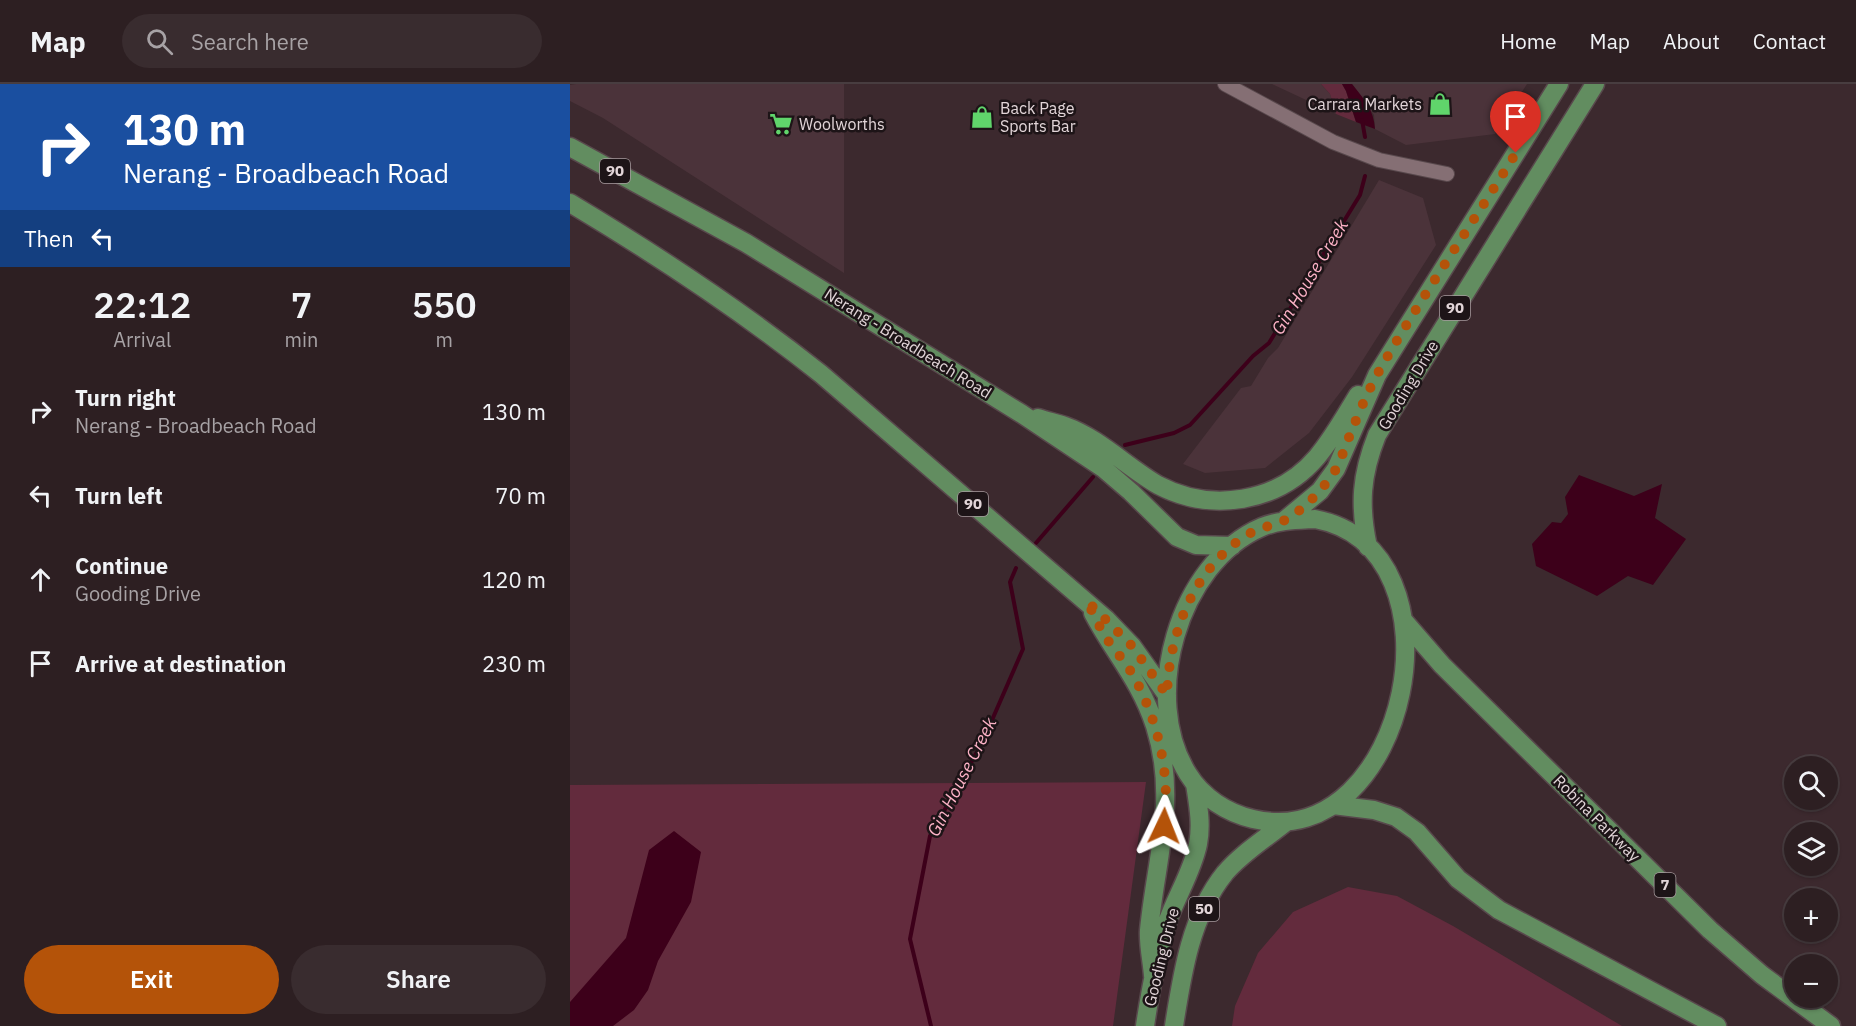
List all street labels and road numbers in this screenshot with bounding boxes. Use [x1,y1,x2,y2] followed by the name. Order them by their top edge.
[600,159,630,183] road number: 90
[821,283,995,403] street label: Nerang - Broadbeach Road
[1440,296,1470,320] road number: 90
[1373,336,1443,433] street label: Gooding Drive
[958,492,988,516] road number: 90
[1549,770,1645,866] street label: Robina Parkway
[1654,873,1676,897] road number: 7
[1189,897,1219,921] road number: 50
[1139,905,1183,1008] street label: Gooding Drive

